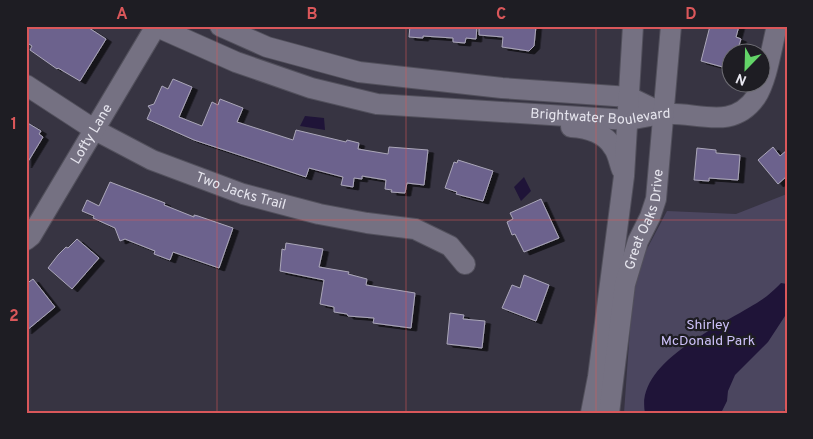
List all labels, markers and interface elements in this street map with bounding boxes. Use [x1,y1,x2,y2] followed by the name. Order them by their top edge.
[116,5,128,25] text: A
[306,5,318,25] text: B
[496,5,506,25] text: C
[685,5,697,25] text: D
[720,42,770,92] north arrow
[734,69,749,88] text: N
[67,101,116,167] street label: Lofty Lane
[530,105,671,129] street label: Brightwater Boulevard
[11,115,17,135] text: 1
[621,168,667,272] street label: Great Oaks Drive
[193,169,288,213] street label: Two Jacks Trail
[9,307,19,327] text: 2
[661,317,755,350] park label: Shirley McDonald Park

